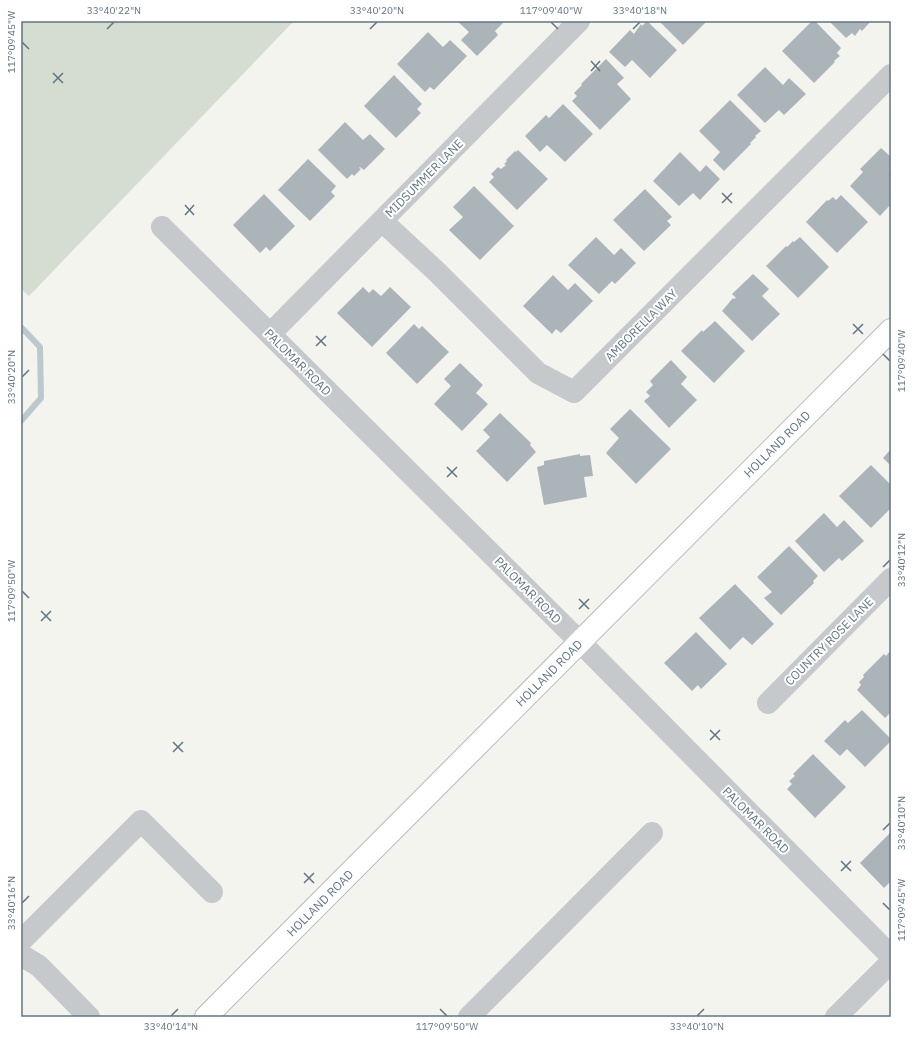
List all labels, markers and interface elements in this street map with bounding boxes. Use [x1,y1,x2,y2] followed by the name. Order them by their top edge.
[87,4,141,17] text: 33°40'22"N
[350,4,404,17] text: 33°40'20"N
[520,4,582,17] text: 117°09'40"W
[613,4,667,17] text: 33°40'18"N
[5,11,18,73] text: 117°09'45"W
[382,136,466,220] street label: MIDSUMMER LANE
[602,286,680,364] street label: AMBORELLA WAY
[262,326,334,398] street label: PALOMAR ROAD
[895,330,908,392] text: 117°09'40"W
[5,350,18,404] text: 33°40'20"N
[741,408,813,480] street label: HOLLAND ROAD
[895,533,908,587] text: 33°40'12"N
[492,554,564,626] street label: PALOMAR ROAD
[5,560,18,622] text: 117°09'50"W
[782,594,876,688] street label: COUNTRY ROSE LANE
[513,637,585,709] street label: HOLLAND ROAD
[720,784,792,856] street label: PALOMAR ROAD
[895,796,908,850] text: 33°40'10"N
[284,867,356,939] street label: HOLLAND ROAD
[5,876,18,930] text: 33°40'16"N
[895,879,908,941] text: 117°09'45"W
[144,1020,198,1033] text: 33°40'14"N
[416,1020,478,1033] text: 117°09'50"W
[670,1020,724,1033] text: 33°40'10"N

